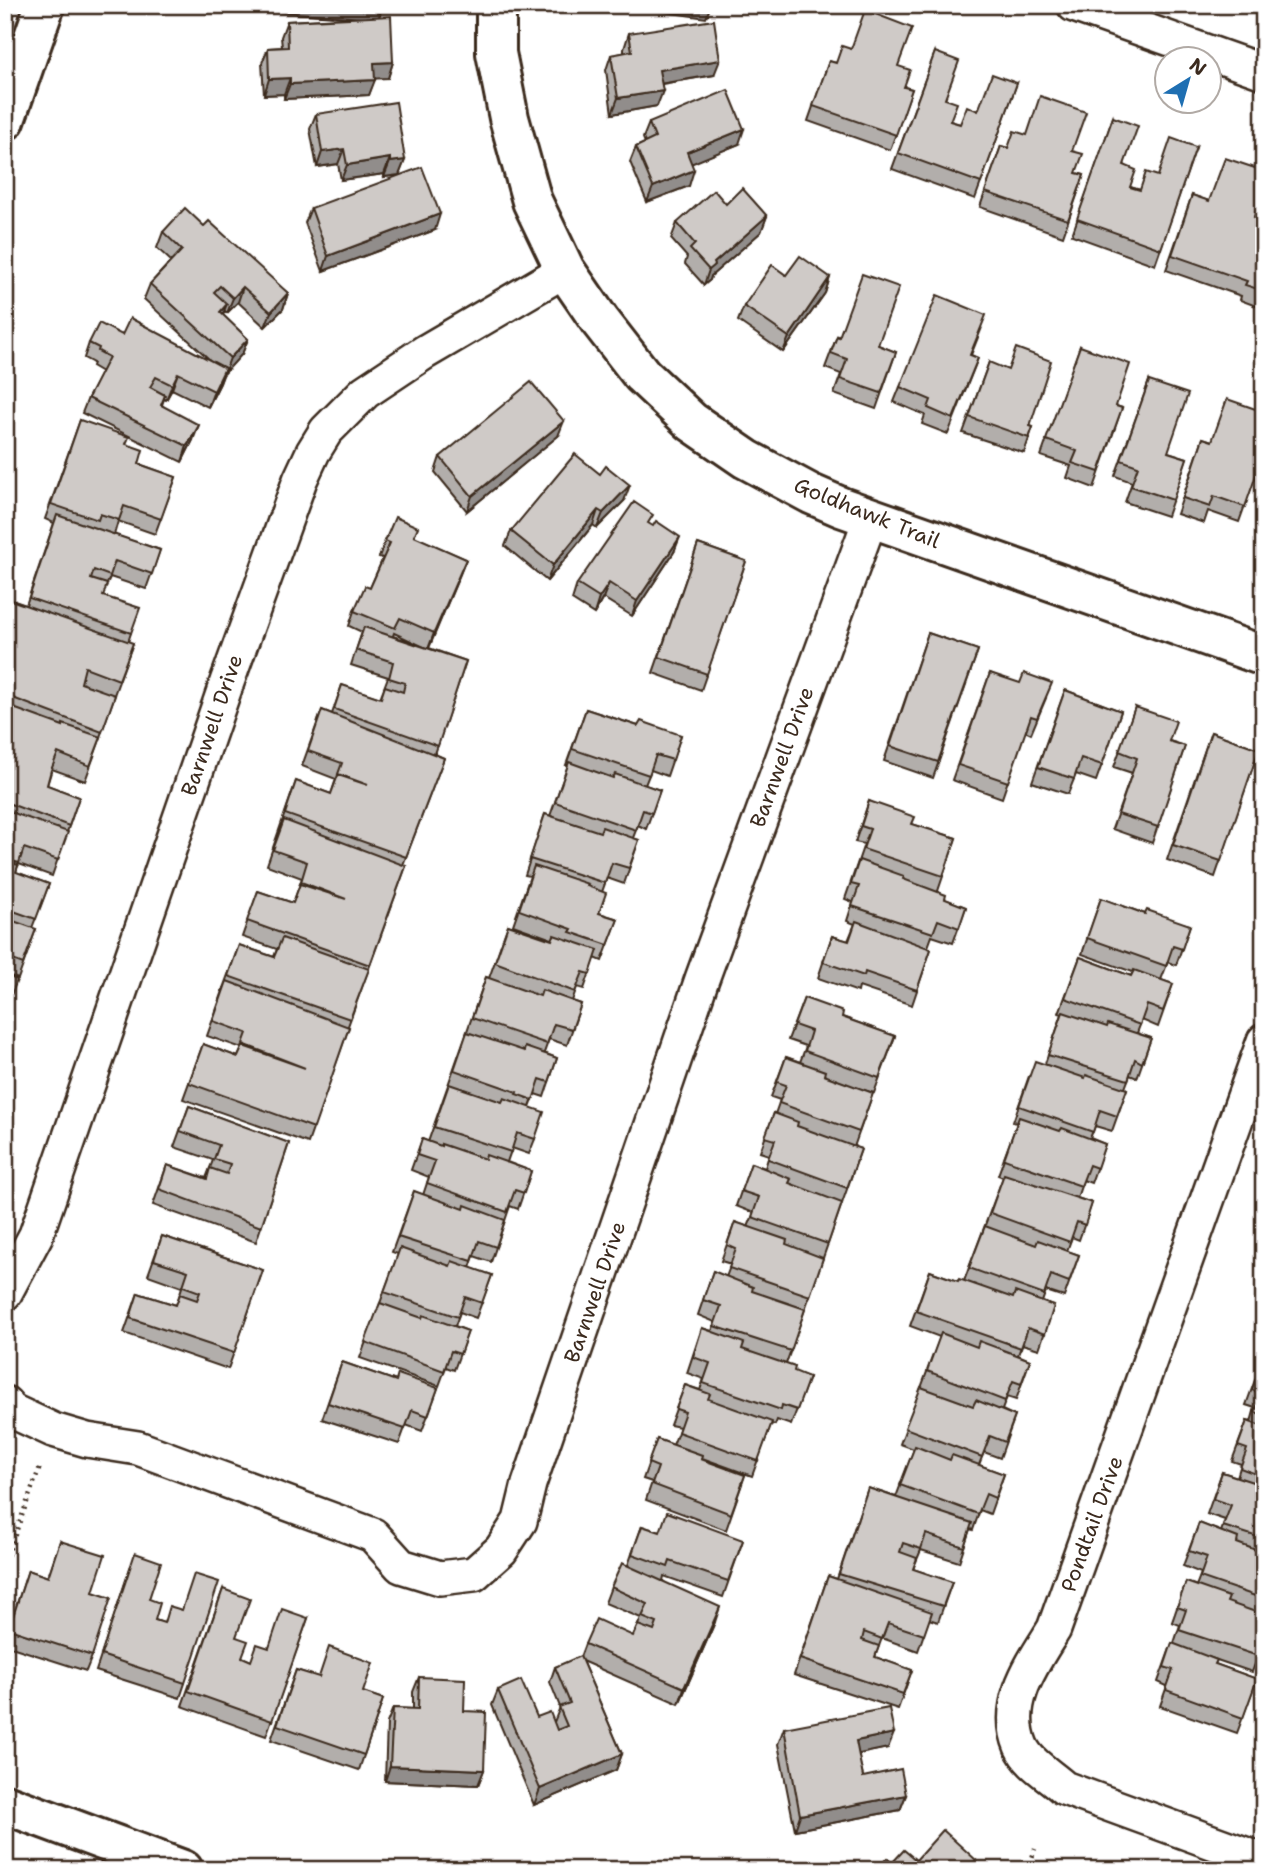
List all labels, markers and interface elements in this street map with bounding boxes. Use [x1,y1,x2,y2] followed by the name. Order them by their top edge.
[1154,46,1224,116] north arrow
[1184,52,1211,81] text: N
[790,471,945,555] street label: Goldhawk Trail
[175,651,249,799] street label: Barnwell Drive
[744,683,820,831] street label: Barnwell Drive
[558,1218,632,1366] street label: Barnwell Drive
[1054,1452,1130,1596] street label: Pondtail Drive

